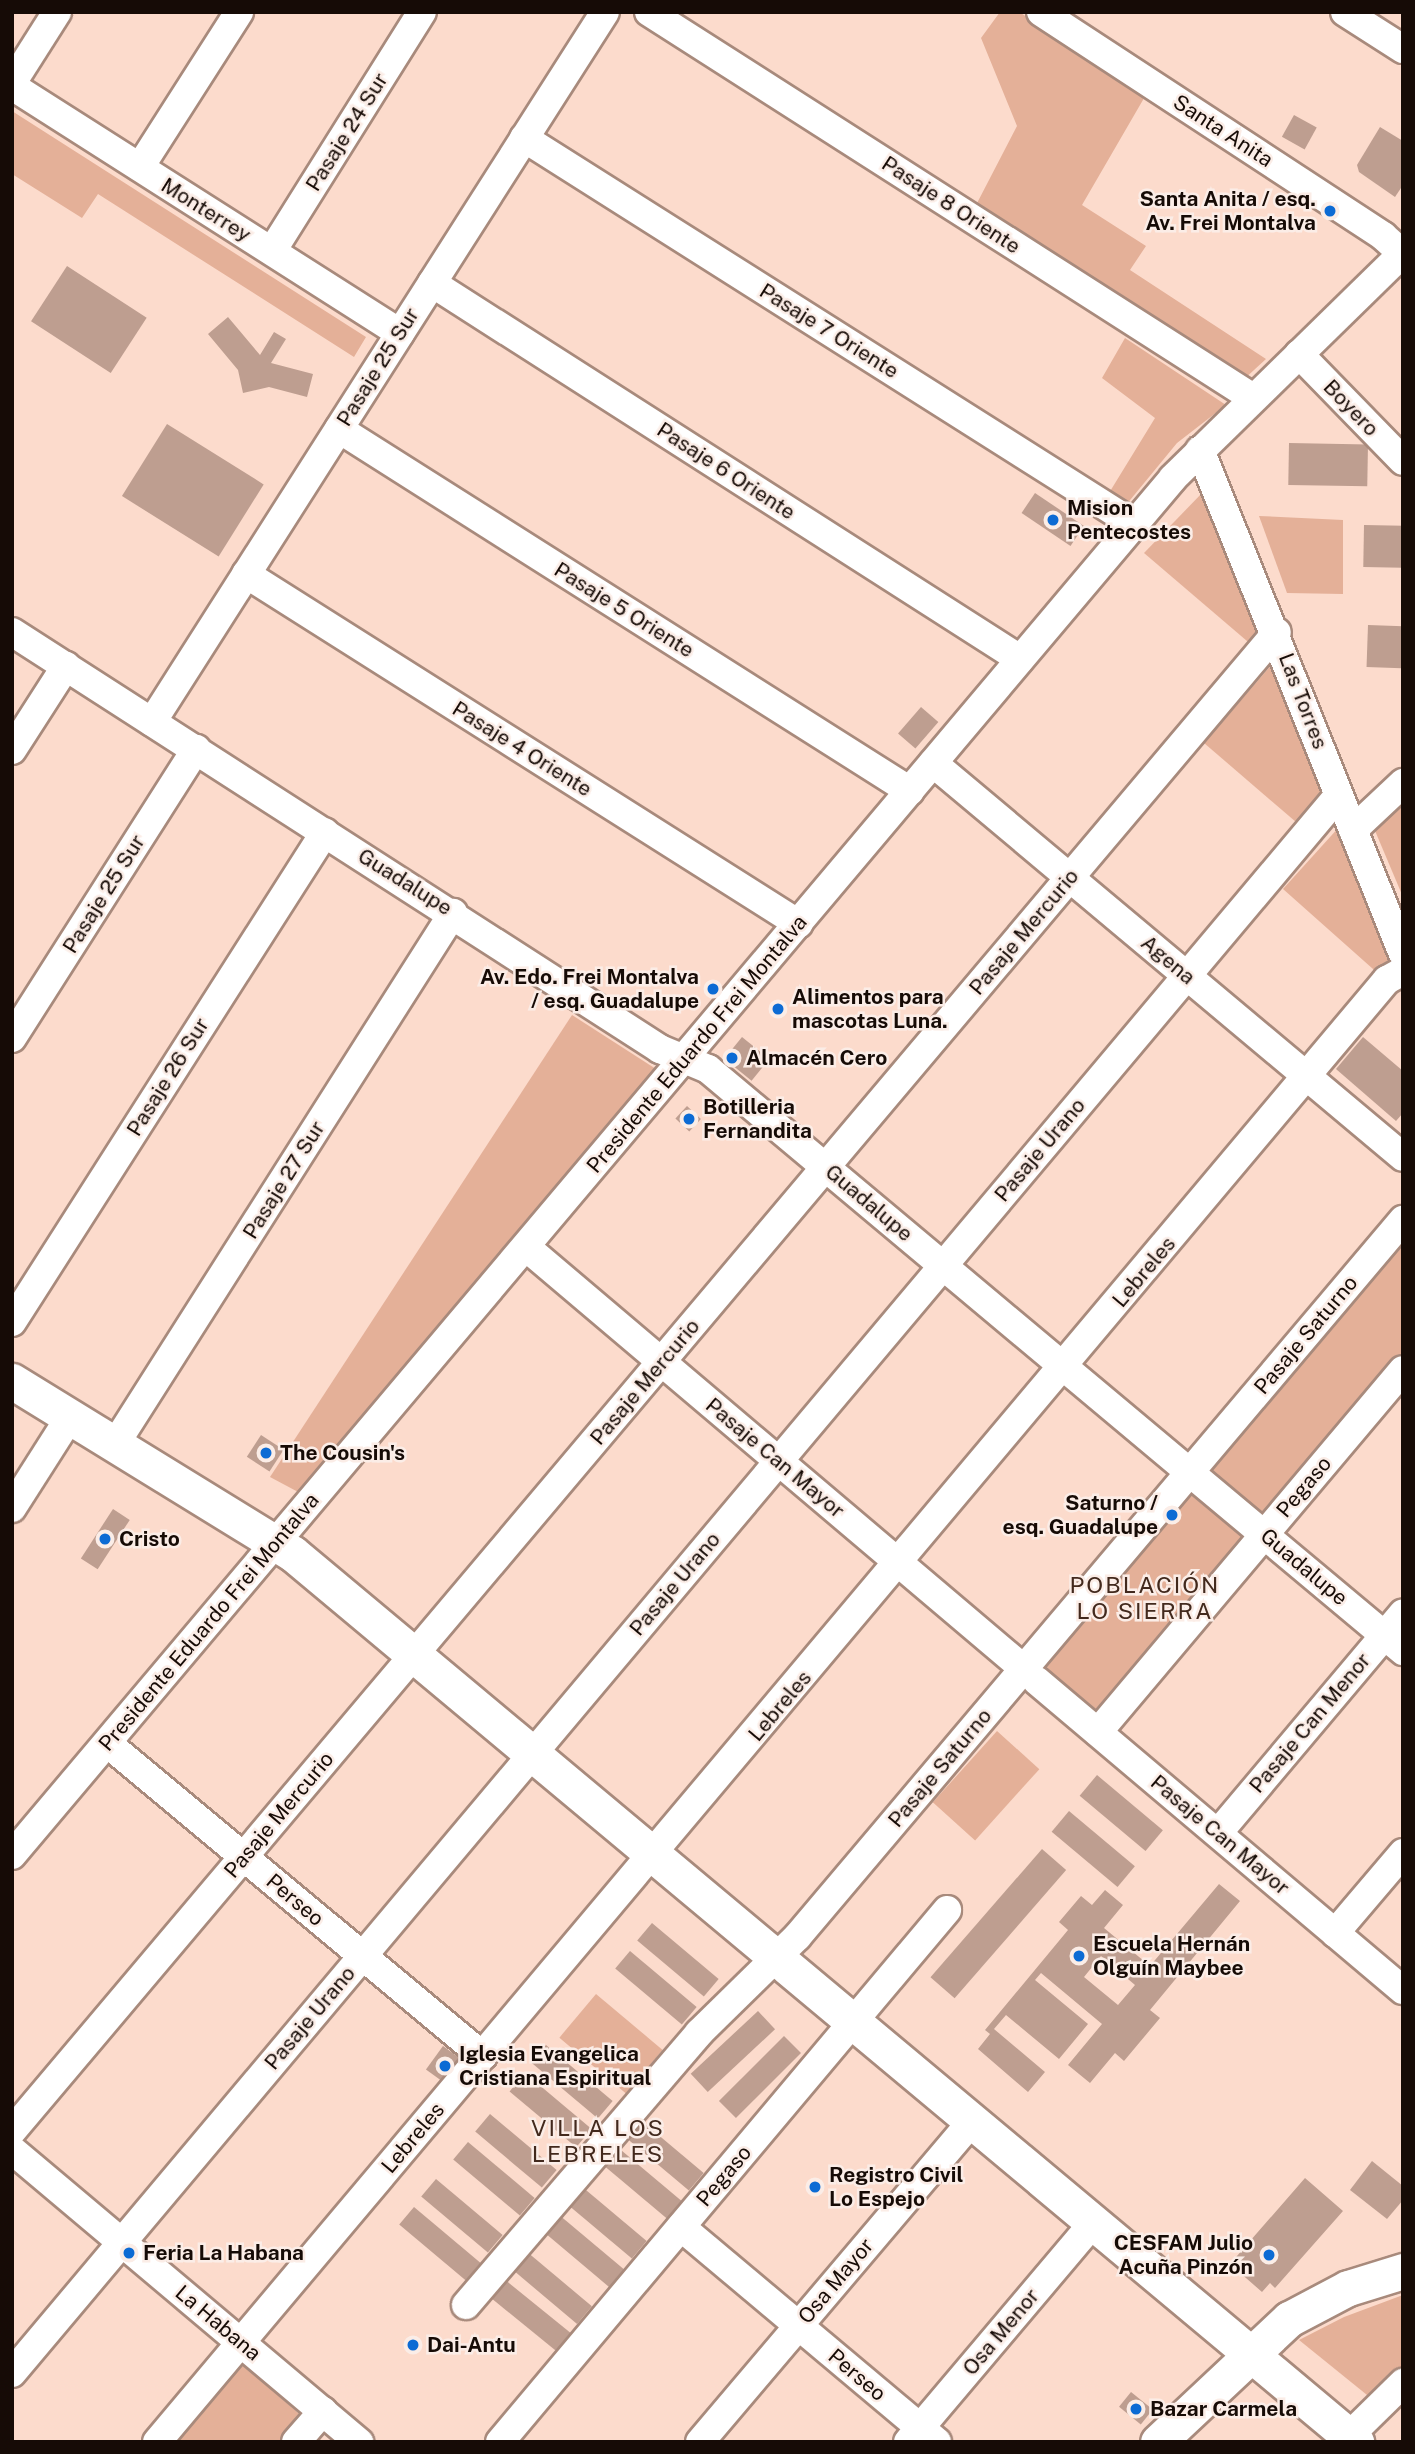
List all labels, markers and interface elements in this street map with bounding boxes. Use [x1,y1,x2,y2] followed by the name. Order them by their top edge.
[301,68,393,196] street label: Pasaje 24 Sur
[1168,89,1278,173] street label: Santa Anita
[877,151,1025,259] street label: Pasaje 8 Oriente
[156,173,256,247] street label: Monterrey
[1139,186,1316,236] place label: Santa Anita / esq. Av. Frei Montalva
[1322,203,1338,219] marker: Santa Anita / esq. Av. Frei Montalva
[755,278,903,384] street label: Pasaje 7 Oriente
[332,303,424,431] street label: Pasaje 25 Sur
[1318,375,1384,441] street label: Boyero
[652,417,800,525] street label: Pasaje 6 Oriente
[1067,495,1191,545] place label: Mision Pentecostes
[1045,512,1061,528] marker: Mision Pentecostes
[549,557,699,663] street label: Pasaje 5 Oriente
[1273,650,1333,752] street label: Las Torres
[448,696,596,802] street label: Pasaje 4 Oriente
[58,830,150,958] street label: Pasaje 25 Sur
[353,843,457,921] street label: Guadalupe
[964,864,1084,1000] street label: Pasaje Mercurio
[582,910,812,1178] street label: Presidente Eduardo Frei Montalva
[1136,930,1200,990] street label: Agena
[480,964,699,1014] place label: Av. Edo. Frei Montalva / esq. Guadalupe
[705,981,721,997] marker: Av. Edo. Frei Montalva / esq. Guadalupe
[792,984,948,1034] place label: Alimentos para mascotas Luna.
[770,1001,786,1017] marker: Alimentos para mascotas Luna.
[122,1013,214,1141] street label: Pasaje 26 Sur
[746,1045,887,1071] place label: Almacén Cero
[724,1050,740,1066] marker: Almacén Cero
[989,1093,1091,1207] street label: Pasaje Urano
[703,1094,812,1144] place label: Botilleria Fernandita
[681,1111,697,1127] marker: Botilleria Fernandita
[238,1116,330,1244] street label: Pasaje 27 Sur
[820,1159,918,1247] street label: Guadalupe
[1107,1232,1181,1312] street label: Lebreles
[1249,1271,1363,1399] street label: Pasaje Saturno
[585,1314,705,1450] street label: Pasaje Mercurio
[700,1393,850,1523] street label: Pasaje Can Mayor
[280,1440,405,1466] place label: The Cousin's
[258,1445,274,1461] marker: The Cousin's
[1271,1451,1337,1523] street label: Pegaso
[94,1488,324,1756] street label: Presidente Eduardo Frei Montalva
[1003,1490,1158,1540] place label: Saturno / esq. Guadalupe
[1164,1507,1180,1523] marker: Saturno / esq. Guadalupe
[1255,1523,1353,1611] street label: Guadalupe
[119,1526,180,1552] place label: Cristo
[624,1527,726,1641] street label: Pasaje Urano
[97,1531,113,1547] marker: Cristo
[1071,1571,1219,1625] district label: POBLACIÓN LO SIERRA
[1244,1648,1376,1798] street label: Pasaje Can Menor
[743,1666,817,1746] street label: Lebreles
[883,1704,997,1832] street label: Pasaje Saturno
[219,1747,339,1883] street label: Pasaje Mercurio
[1145,1770,1295,1900] street label: Pasaje Can Mayor
[261,1869,329,1931] street label: Perseo
[1093,1931,1250,1981] place label: Escuela Hernán Olguín Maybee
[1071,1948,1087,1964] marker: Escuela Hernán Olguín Maybee
[259,1961,361,2075] street label: Pasaje Urano
[459,2041,652,2091] place label: Iglesia Evangelica Cristiana Espiritual
[437,2058,453,2074] marker: Iglesia Evangelica Cristiana Espiritual
[376,2098,450,2178] street label: Lebreles
[532,2114,664,2168] district label: VILLA LOS LEBRELES
[691,2140,757,2212] street label: Pegaso
[829,2162,963,2212] place label: Registro Civil Lo Espejo
[807,2179,823,2195] marker: Registro Civil Lo Espejo
[1114,2230,1253,2280] place label: CESFAM Julio Acuña Pinzón
[793,2233,879,2329] street label: Osa Mayor
[143,2240,304,2266] place label: Feria La Habana
[121,2245,137,2261] marker: Feria La Habana
[1259,2245,1279,2265] marker: CESFAM Julio Acuña Pinzón
[170,2280,266,2366] street label: La Habana
[958,2284,1044,2380] street label: Osa Menor
[427,2332,516,2358] place label: Dai-Antu
[405,2337,421,2353] marker: Dai-Antu
[823,2344,891,2406] street label: Perseo
[1150,2396,1297,2422] place label: Bazar Carmela
[1128,2401,1144,2417] marker: Bazar Carmela

